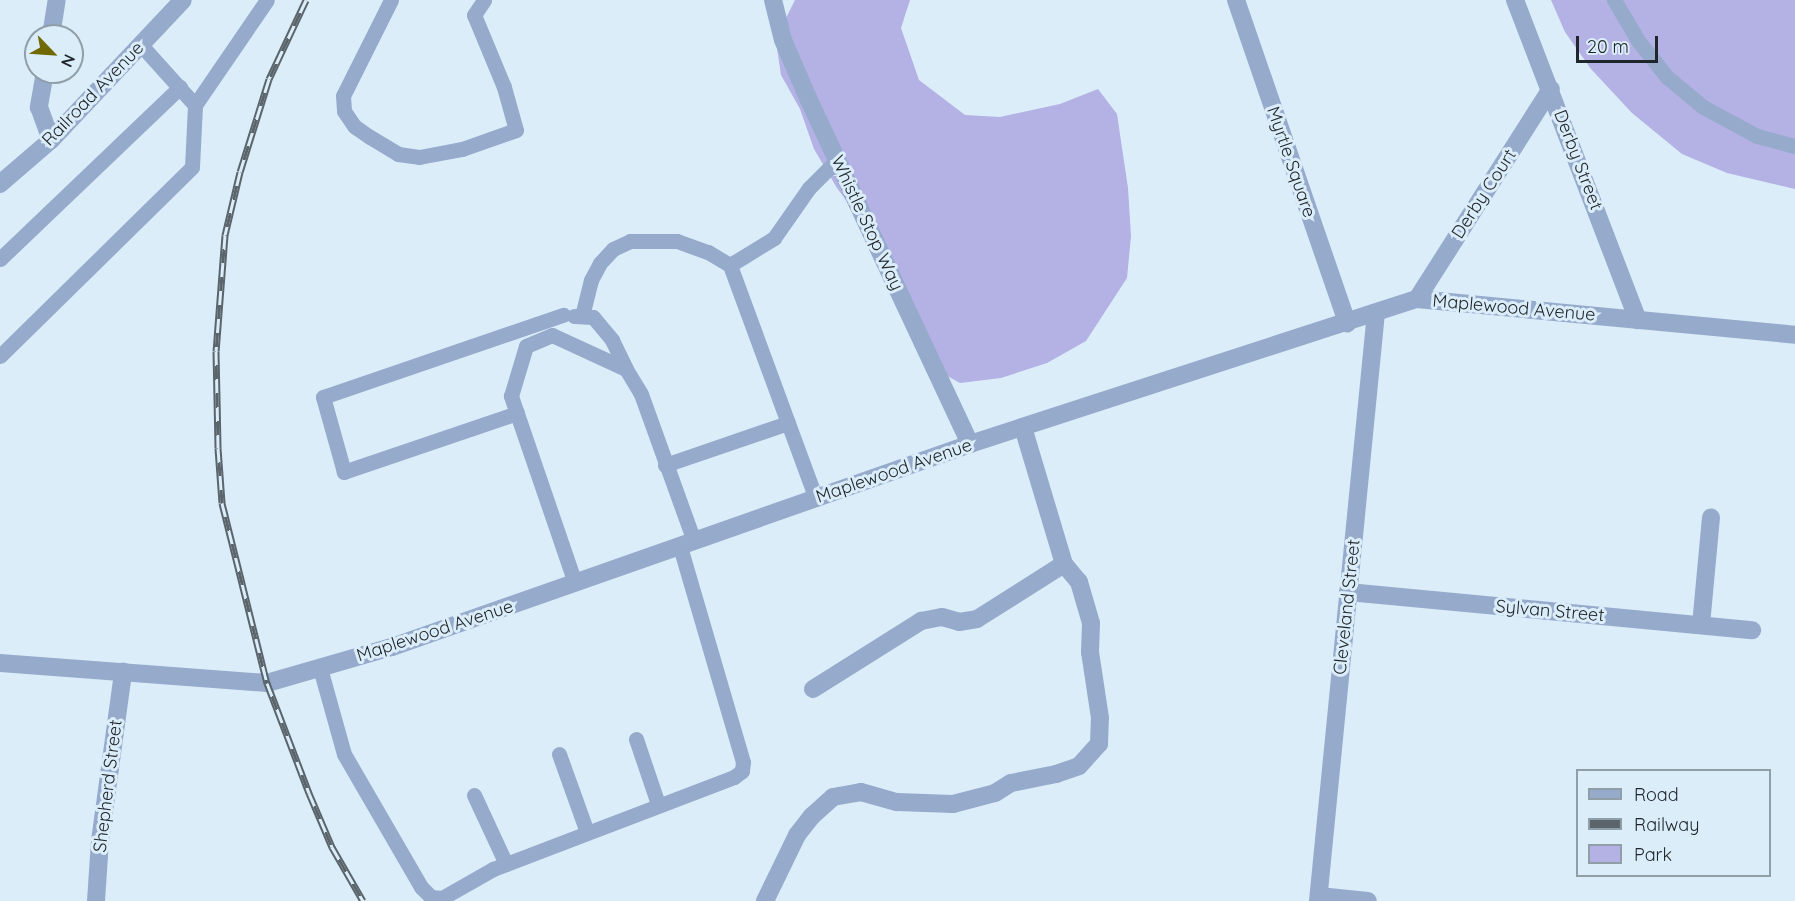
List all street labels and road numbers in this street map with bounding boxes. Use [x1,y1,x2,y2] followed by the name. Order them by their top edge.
[38,37,148,151] street label: Railroad Avenue
[1262,104,1320,220] street label: Myrtle Square
[1549,107,1607,213] street label: Derby Street
[1447,145,1521,243] street label: Derby Court
[826,152,908,294] street label: Whistle Stop Way
[1432,290,1596,326] street label: Maplewood Avenue
[813,434,975,508] street label: Maplewood Avenue
[1329,538,1365,676] street label: Cleveland Street
[354,595,516,667] street label: Maplewood Avenue
[1495,595,1605,627] street label: Sylvan Street
[89,718,127,854] street label: Shepherd Street

